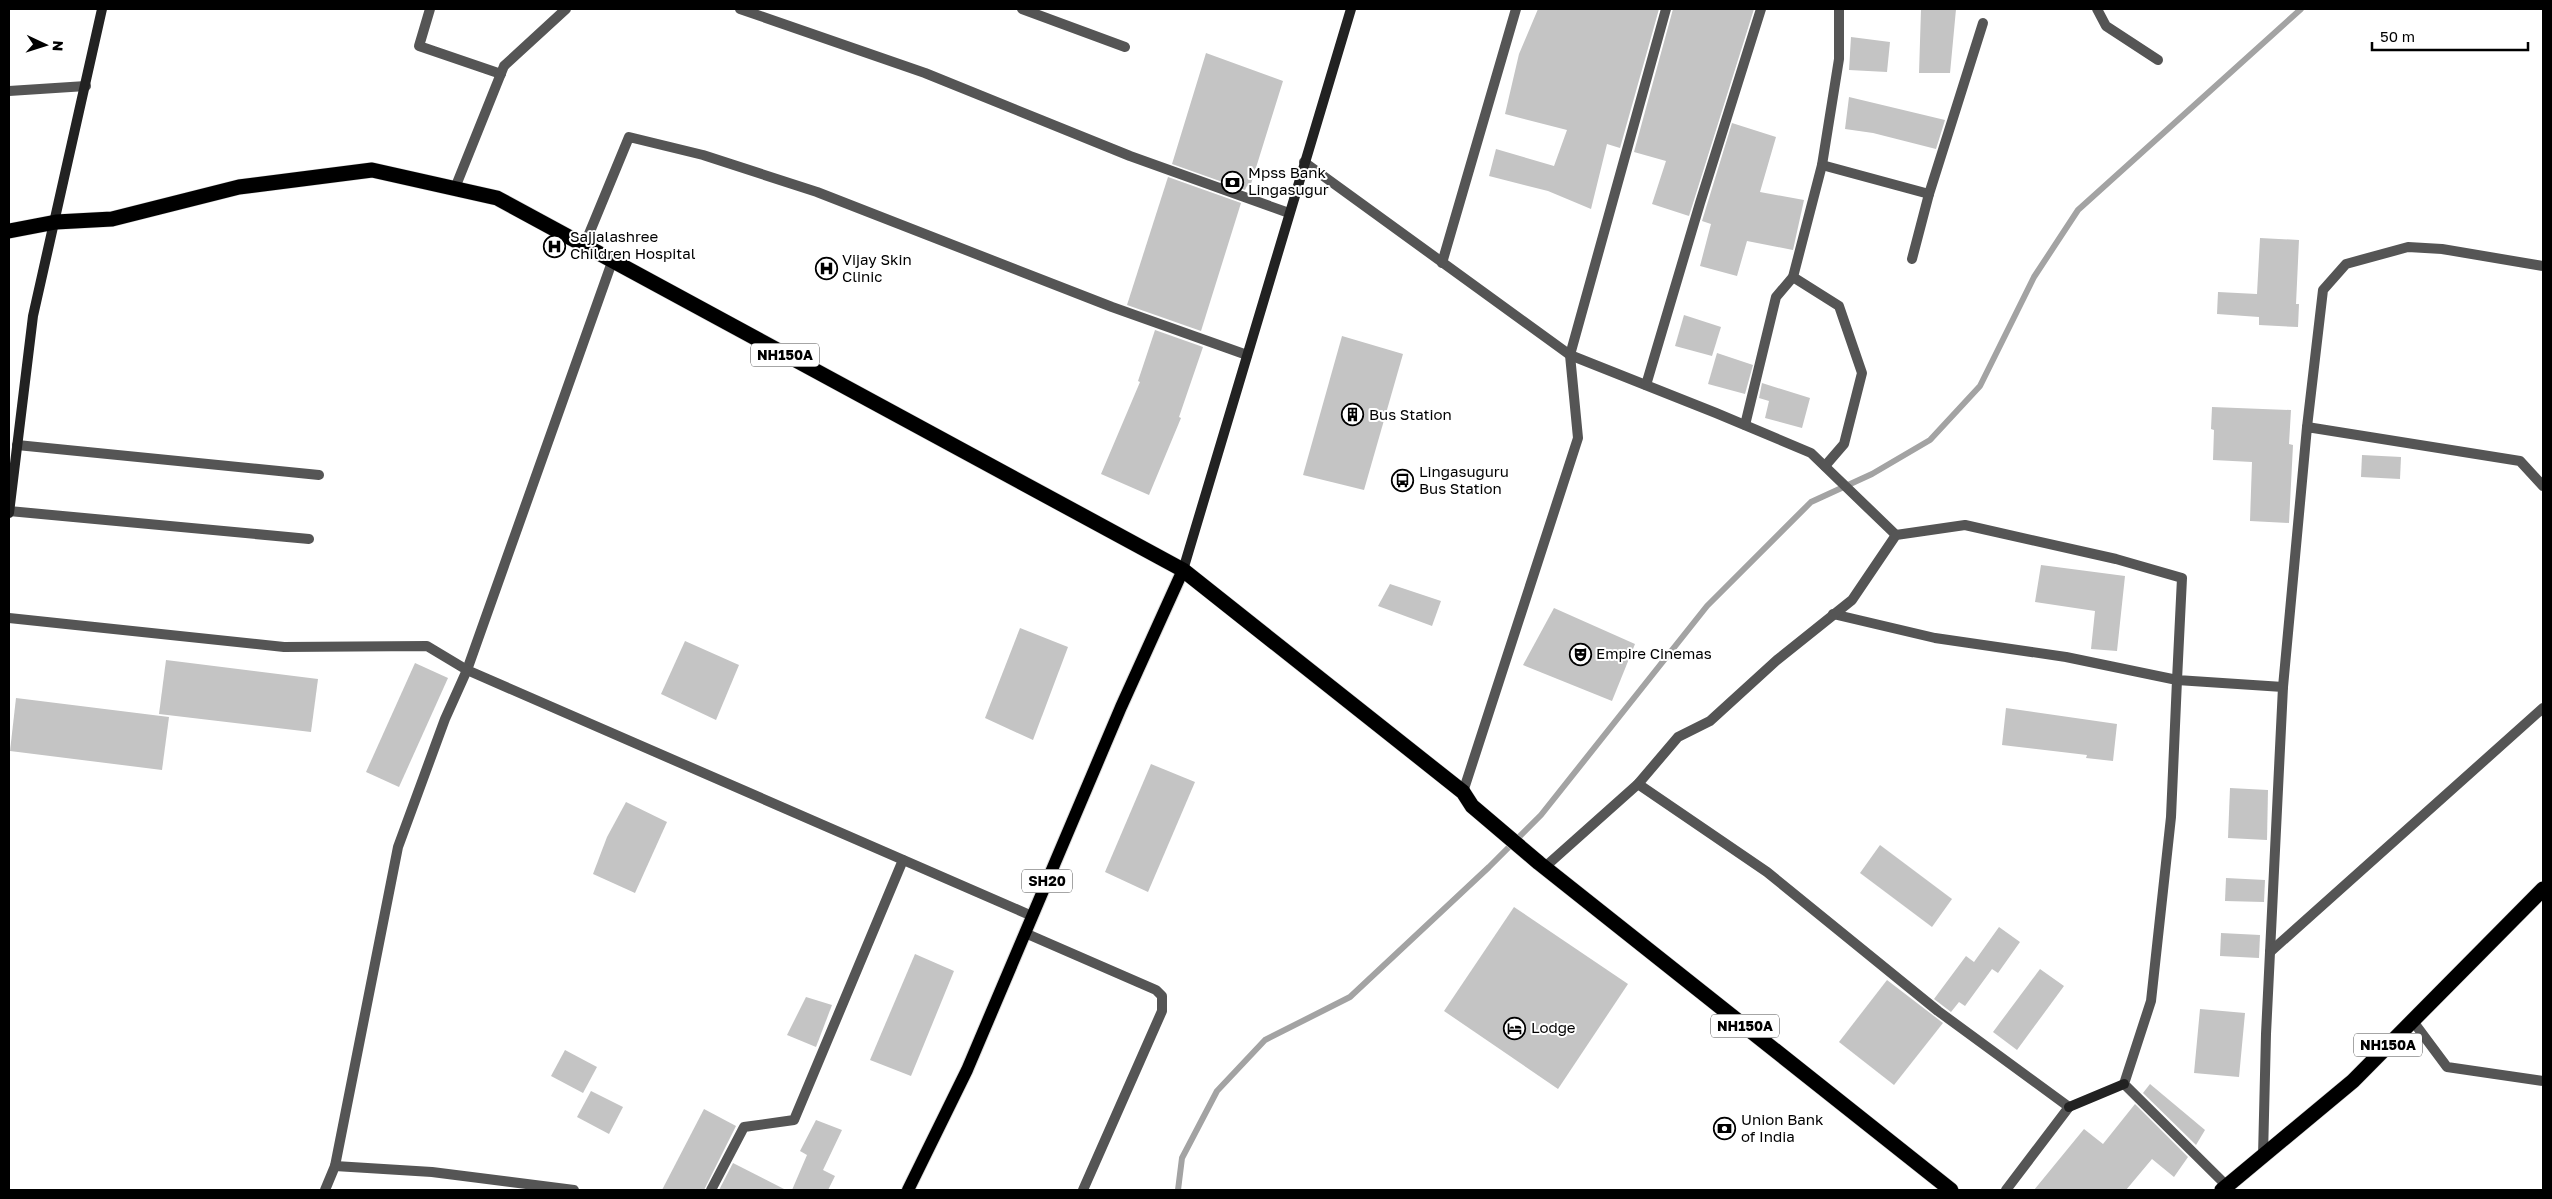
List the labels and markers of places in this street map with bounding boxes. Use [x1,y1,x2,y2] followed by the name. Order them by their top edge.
[1248,163,1329,198] place label: Mpss Bank Lingasugur
[1220,170,1244,194] bank icon: Mpss Bank Lingasugur
[570,227,696,262] place label: Sajjalashree Children Hospital
[542,234,566,258] hospital icon: Sajjalashree Children Hospital
[842,250,912,285] place label: Vijay Skin Clinic
[814,257,838,281] hospital icon: Vijay Skin Clinic
[1341,403,1365,427] building icon: Bus Station
[1369,405,1452,423] place label: Bus Station
[1419,462,1509,497] place label: Lingasuguru Bus Station
[1391,469,1415,493] bus stop icon: Lingasuguru Bus Station
[1568,642,1592,666] theatre icon: Empire Cinemas
[1596,644,1712,662] place label: Empire Cinemas
[1503,1016,1527,1040] hotel icon: Lodge
[1531,1018,1576,1036] place label: Lodge
[1741,1110,1824,1145] place label: Union Bank of India
[1713,1117,1737,1141] bank icon: Union Bank of India

